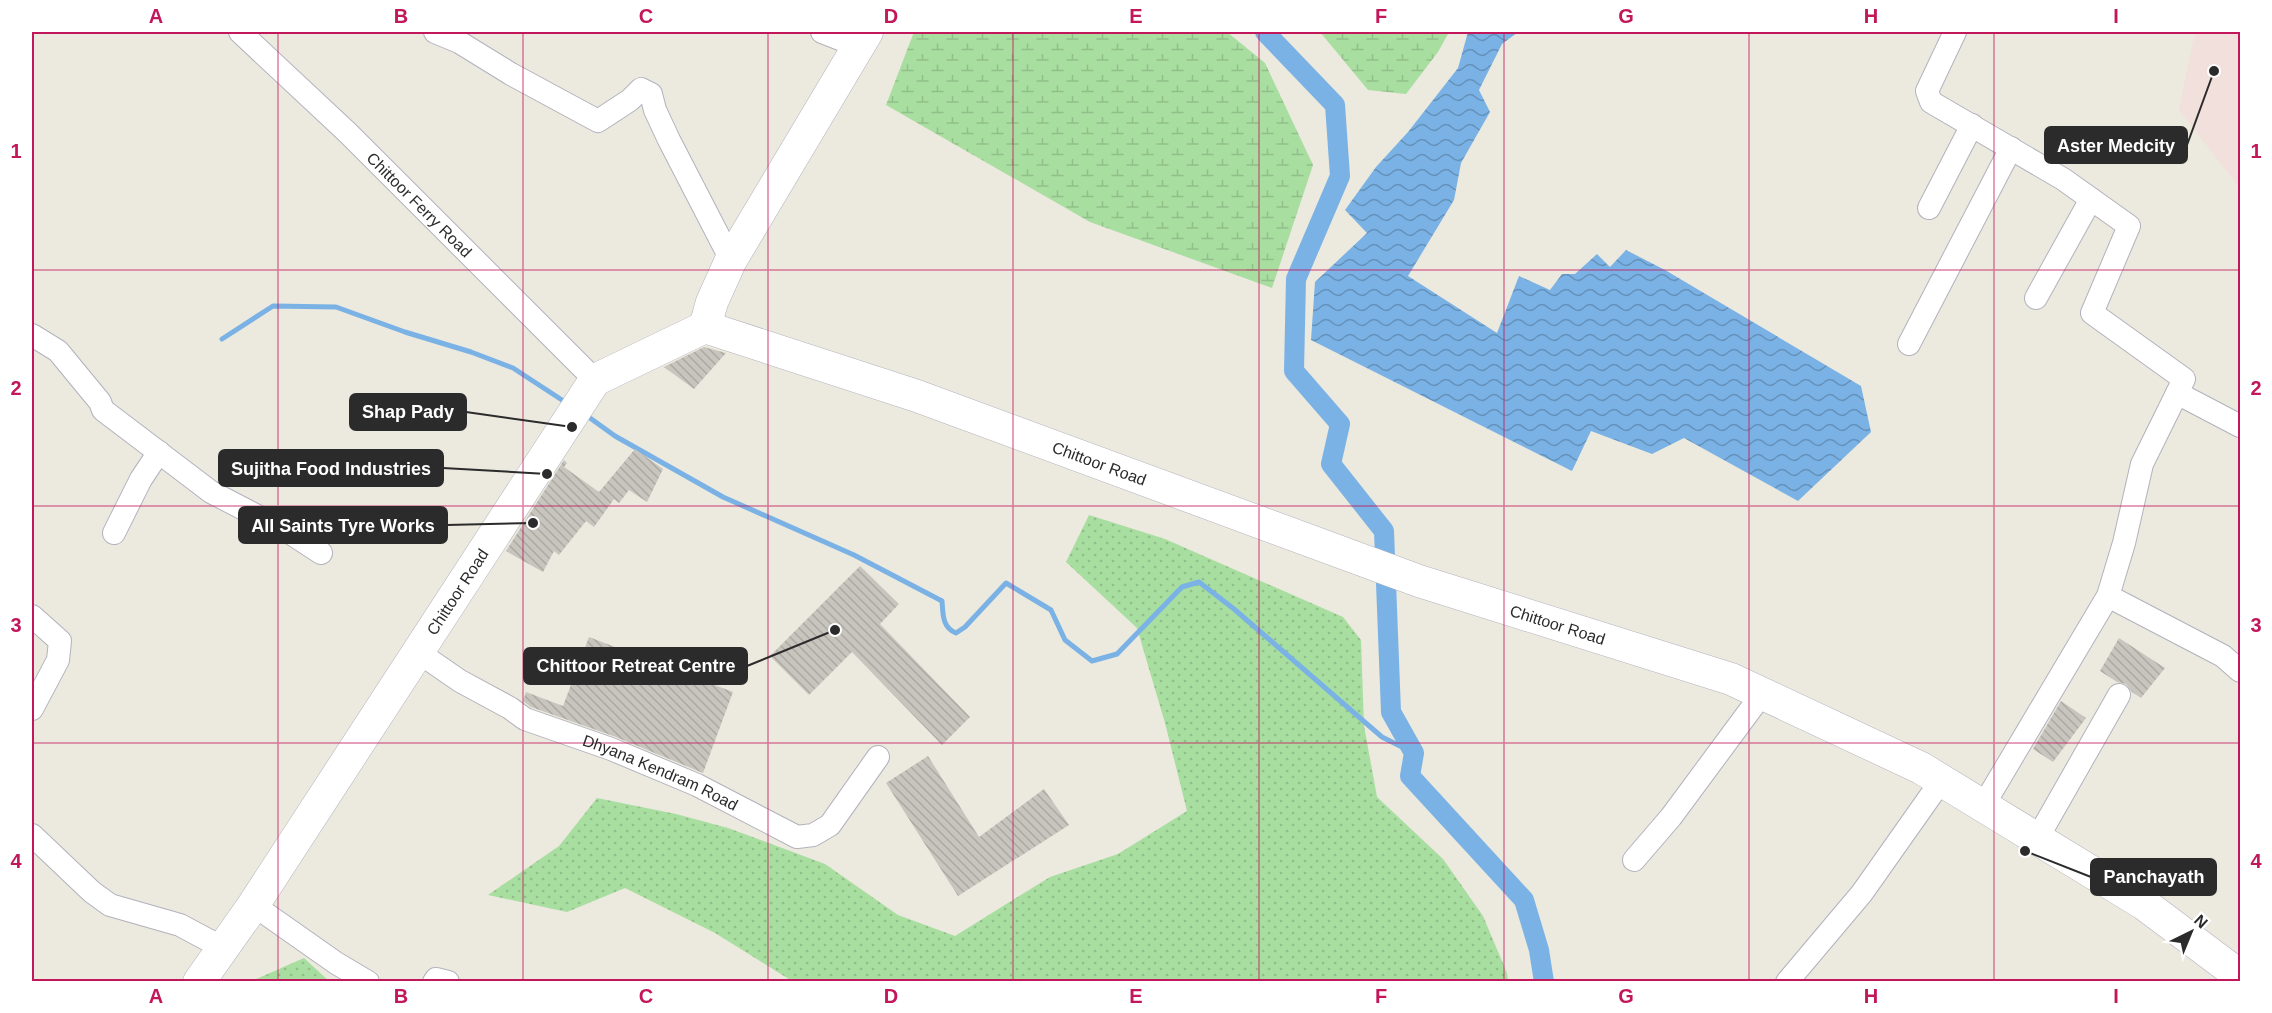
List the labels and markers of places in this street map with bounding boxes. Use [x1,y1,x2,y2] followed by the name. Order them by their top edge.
[2045,127,2187,163] callout: Aster Medcity
[350,394,466,430] callout: Shap Pady
[219,450,443,486] callout: Sujitha Food Industries
[239,507,447,543] callout: All Saints Tyre Works
[524,648,747,684] callout: Chittoor Retreat Centre
[2091,859,2216,895] callout: Panchayath

